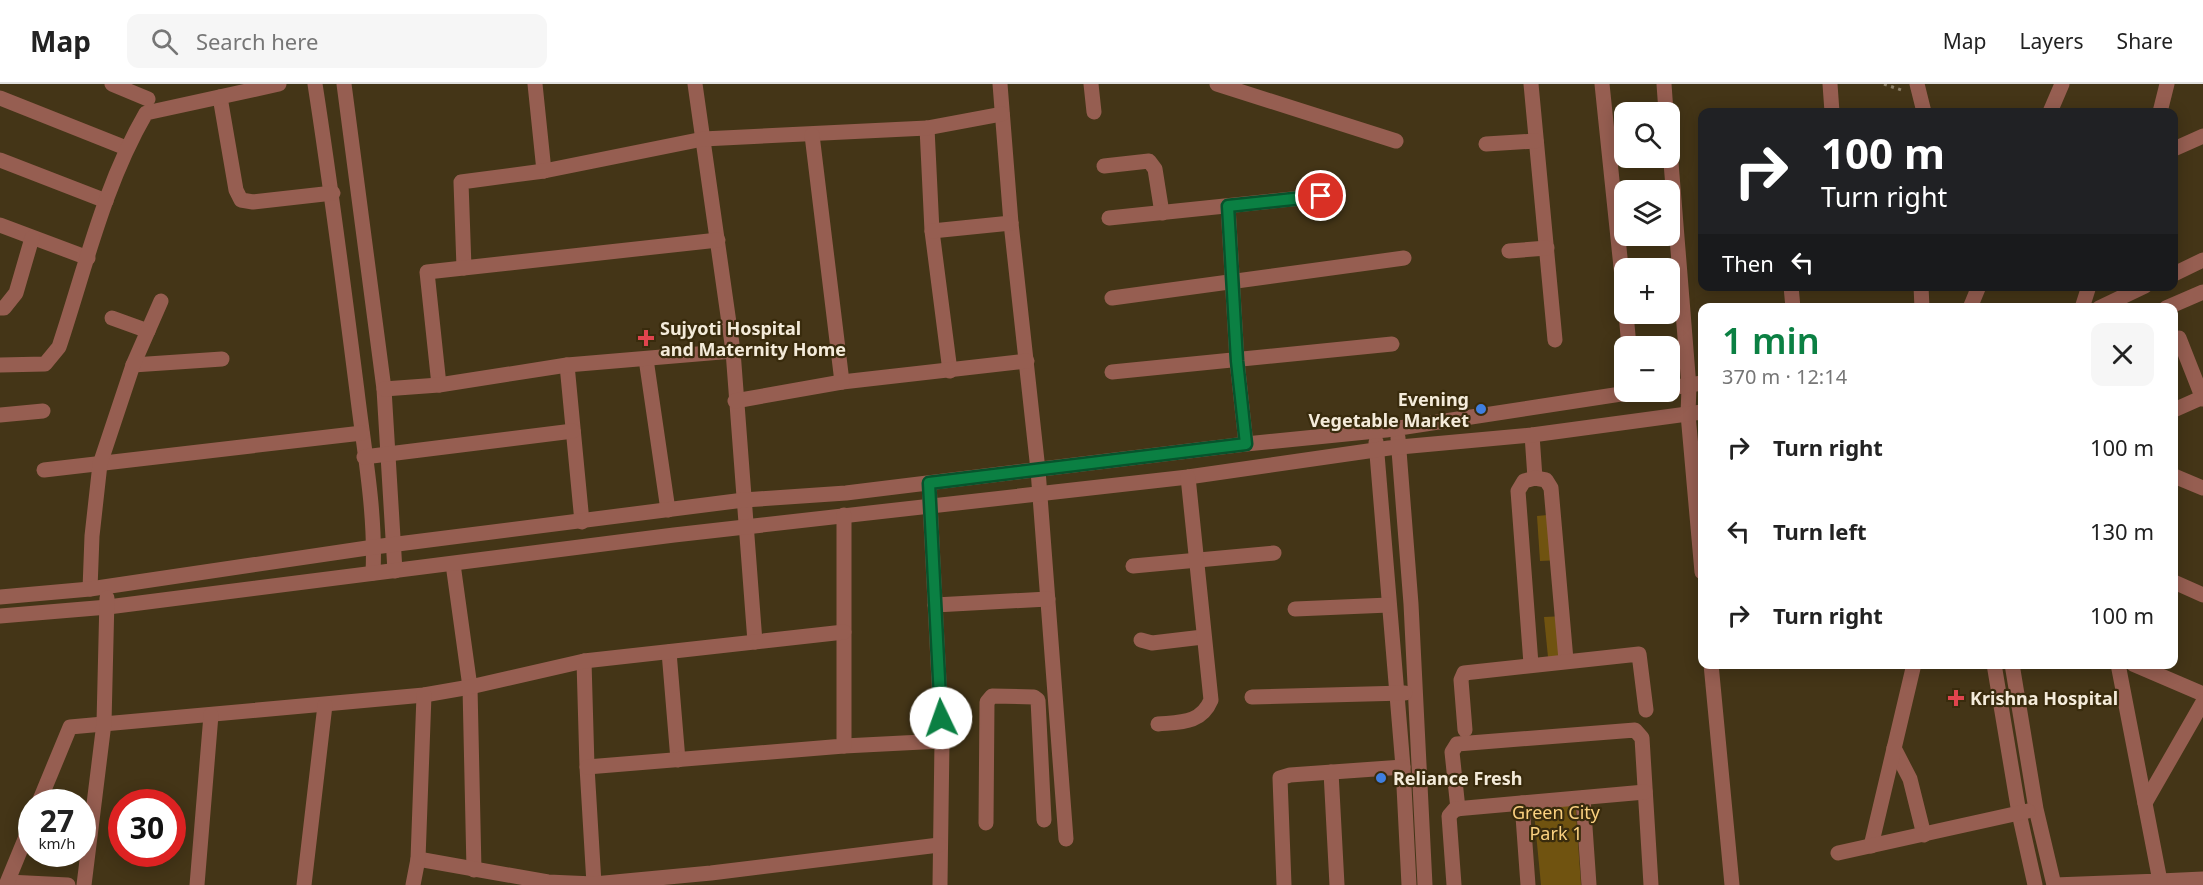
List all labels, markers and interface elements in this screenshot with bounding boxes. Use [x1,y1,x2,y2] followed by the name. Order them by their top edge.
[127,14,547,68] search box
[30,22,91,60] text: Map
[148,25,181,58] icon: search
[196,26,318,56] text: Search here
[1943,27,1987,55] text: Map
[2020,27,2084,55] text: Layers
[2117,27,2173,55] text: Share
[1614,102,1680,402] map controls
[1614,102,1680,168] button: search
[1821,124,1945,181] text: 100 m
[1722,132,1800,210] icon: right
[1295,170,1346,221] pin
[1821,178,1947,215] text: Turn right
[1304,179,1337,212] icon: arrive
[1614,180,1680,246] button: layers
[1786,246,1819,279] icon: left
[1722,248,1774,278] text: Then
[1614,258,1680,324] button: +
[660,316,846,361] place label: Sujyoti Hospital and Maternity Home
[1722,316,1820,365] text: 1 min
[2091,323,2154,386] button: close
[637,329,655,347] marker: Sujyoti Hospital and Maternity Home
[1614,336,1680,402] button: −
[1722,363,1847,390] text: 370 m · 12:14
[1309,387,1469,432] place label: Evening Vegetable Market
[1474,402,1488,416] marker: Evening Vegetable Market
[1722,431,1755,464] icon: right
[1773,432,1883,462] text: Turn right
[2090,432,2154,462] text: 100 m
[1722,515,1755,548] icon: left
[1773,516,1867,546] text: Turn left
[2090,516,2154,546] text: 130 m
[1722,599,1755,632] icon: right
[1773,600,1883,630] text: Turn right
[2090,600,2154,630] text: 100 m
[909,686,973,750] position arrow
[1970,686,2118,710] place label: Krishna Hospital
[1947,689,1965,707] marker: Krishna Hospital
[1393,766,1523,790] place label: Reliance Fresh
[1374,771,1388,785] marker: Reliance Fresh
[108,789,186,867] speed limit sign: 30
[40,800,74,841] text: 27
[1512,800,1601,845] park label: Green City Park 1
[39,833,75,853] text: km/h

